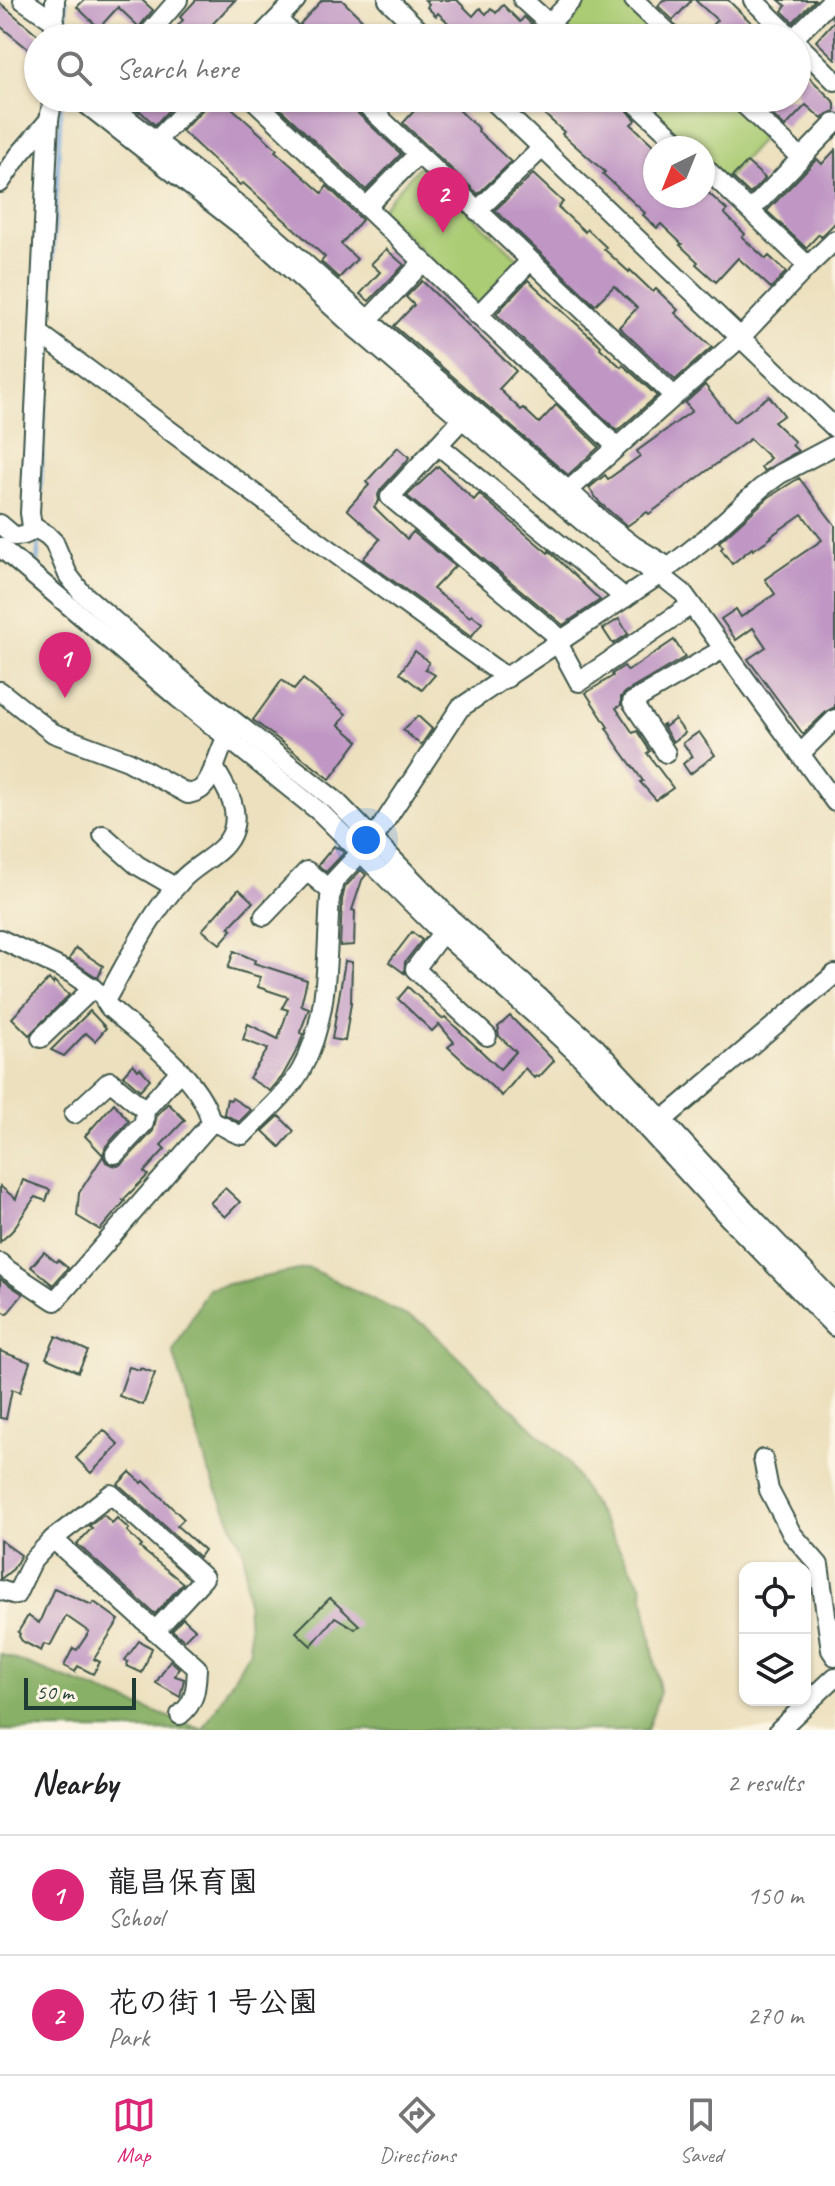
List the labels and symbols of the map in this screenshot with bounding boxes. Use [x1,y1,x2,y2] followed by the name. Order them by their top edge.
[643,136,715,208] north arrow
[417,167,469,233] pin: 2
[39,632,91,698] pin: 1
[346,820,386,860] your location
[24,1674,136,1710] scale bar

